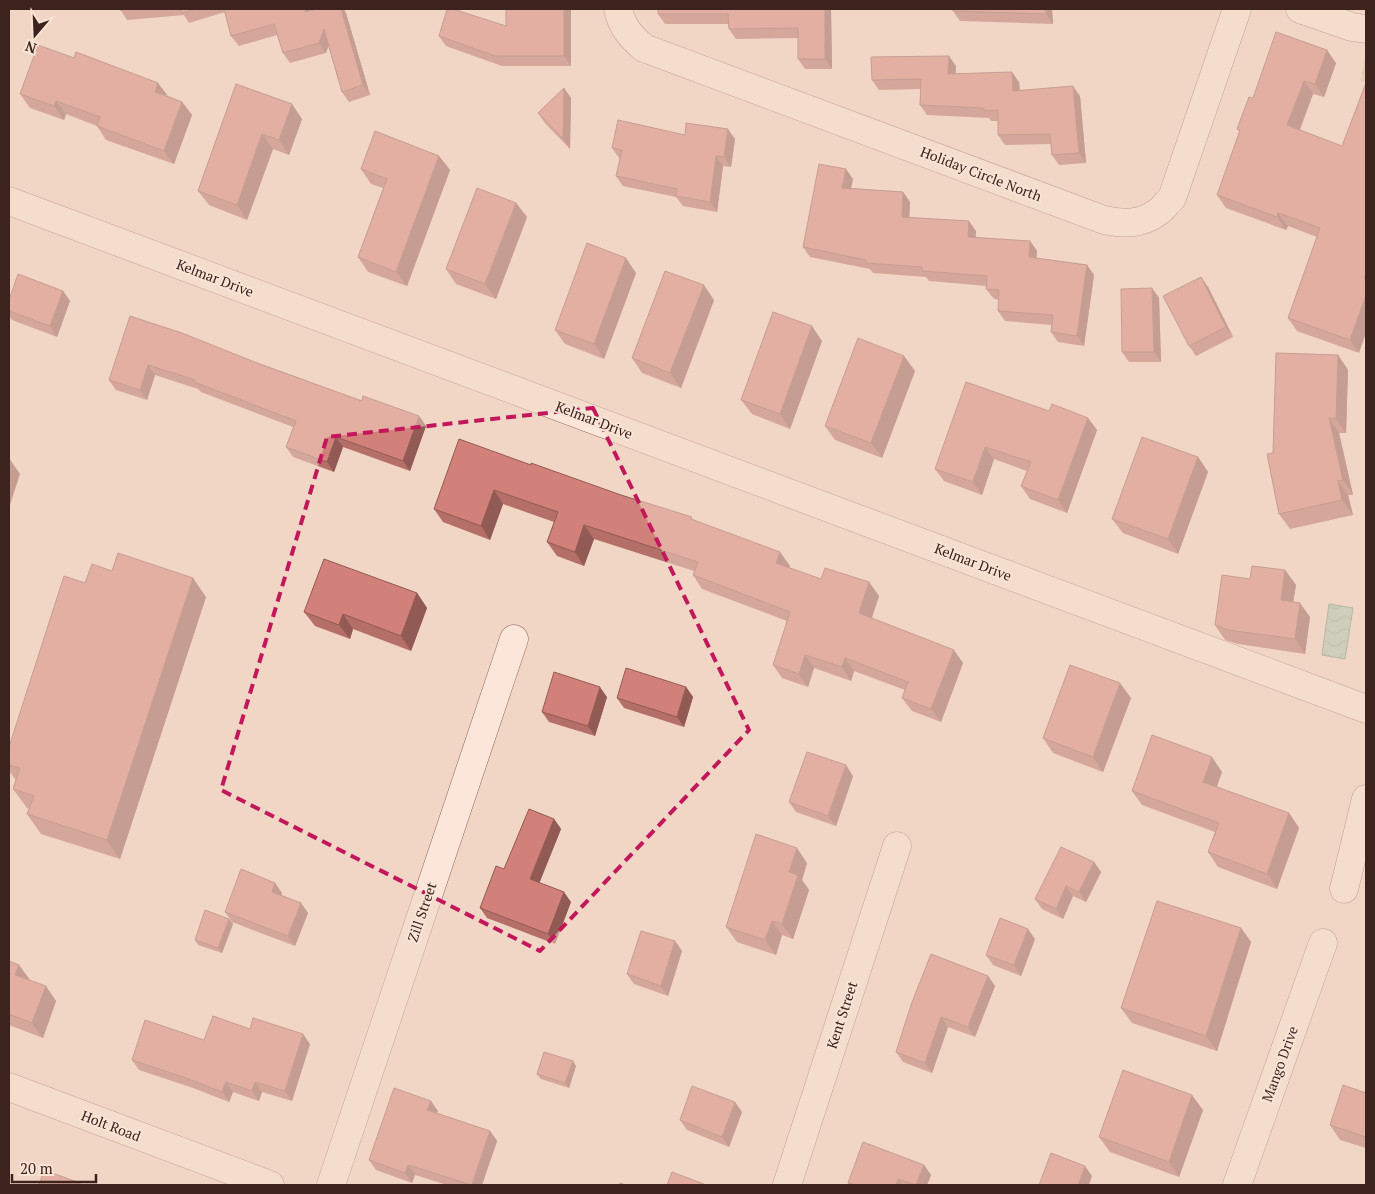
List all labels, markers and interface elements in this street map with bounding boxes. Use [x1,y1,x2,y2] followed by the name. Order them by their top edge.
[10,10,60,60] north arrow
[22,37,39,58] text: N
[918,142,1044,205] street label: Holiday Circle North
[174,254,256,301] street label: Kelmar Drive
[553,396,635,443] street label: Kelmar Drive
[932,538,1014,585] street label: Kelmar Drive
[402,879,441,944] street label: Zill Street
[822,978,862,1051] street label: Kent Street
[1257,1023,1302,1104] street label: Mango Drive
[79,1106,144,1146] street label: Holt Road
[12,1152,96,1184] scale bar
[20,1158,53,1178] text: 20 m

